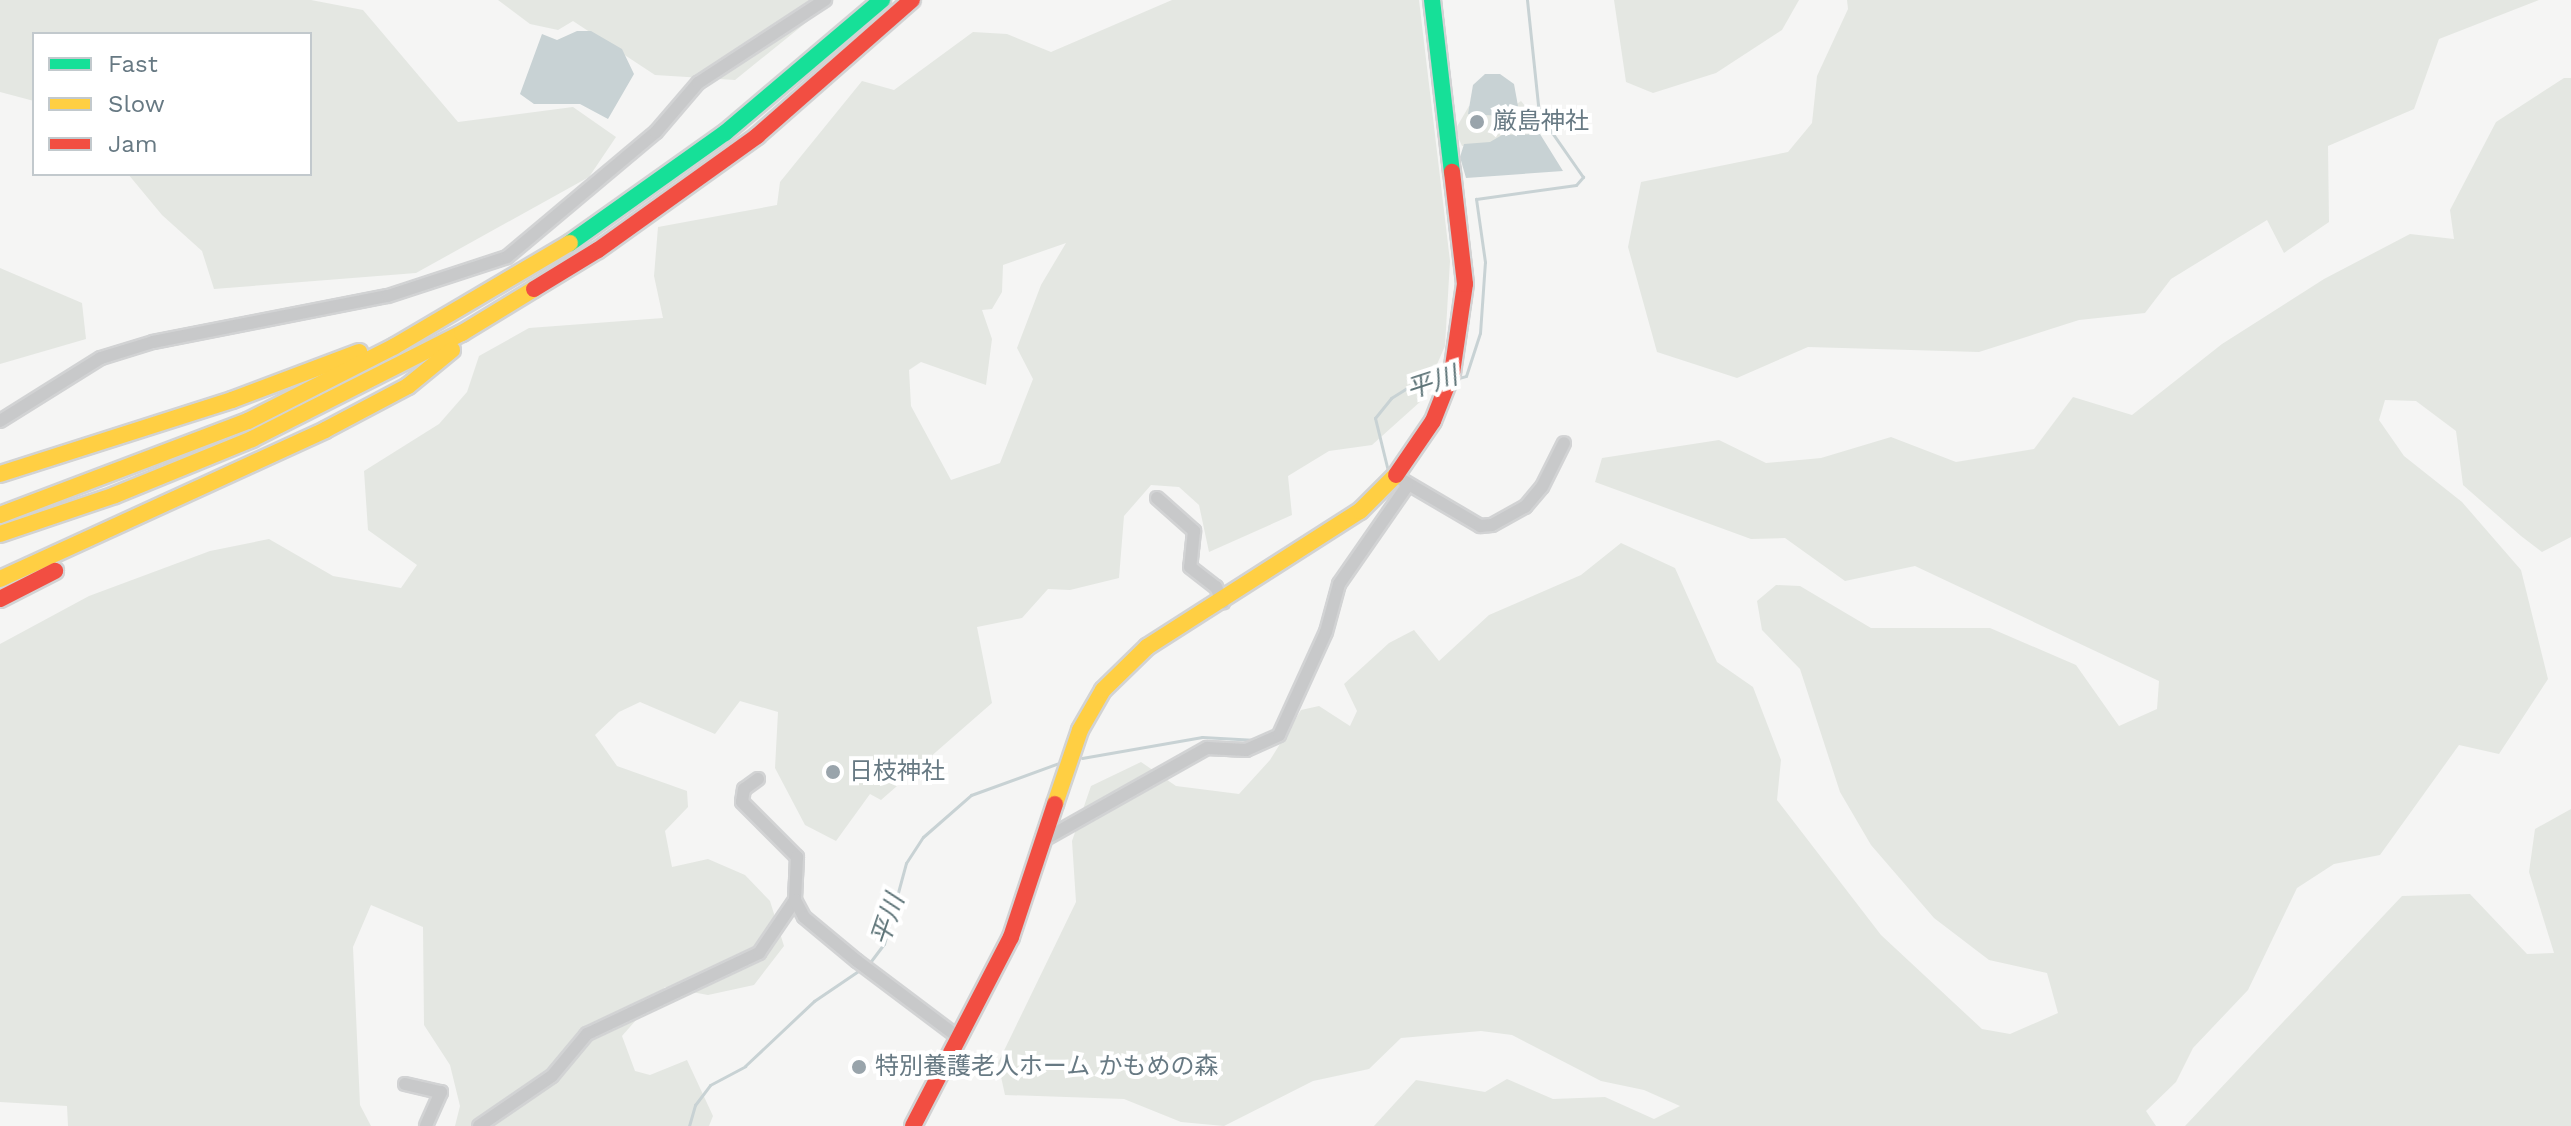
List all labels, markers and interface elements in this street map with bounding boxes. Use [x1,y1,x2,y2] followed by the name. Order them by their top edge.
[32,32,312,176] legend
[108,50,158,78] text: Fast
[108,90,165,118] text: Slow
[1493,108,1589,136] place label: 厳島神社
[1468,113,1486,131] marker: 厳島神社
[108,130,158,158] text: Jam
[1402,360,1462,406] water label: 平川
[849,758,945,786] place label: 日枝神社
[824,763,842,781] marker: 日枝神社
[865,890,911,950] water label: 平川
[875,1053,1219,1081] place label: 特別養護老人ホーム かもめの森
[850,1058,868,1076] marker: 特別養護老人ホーム かもめの森

